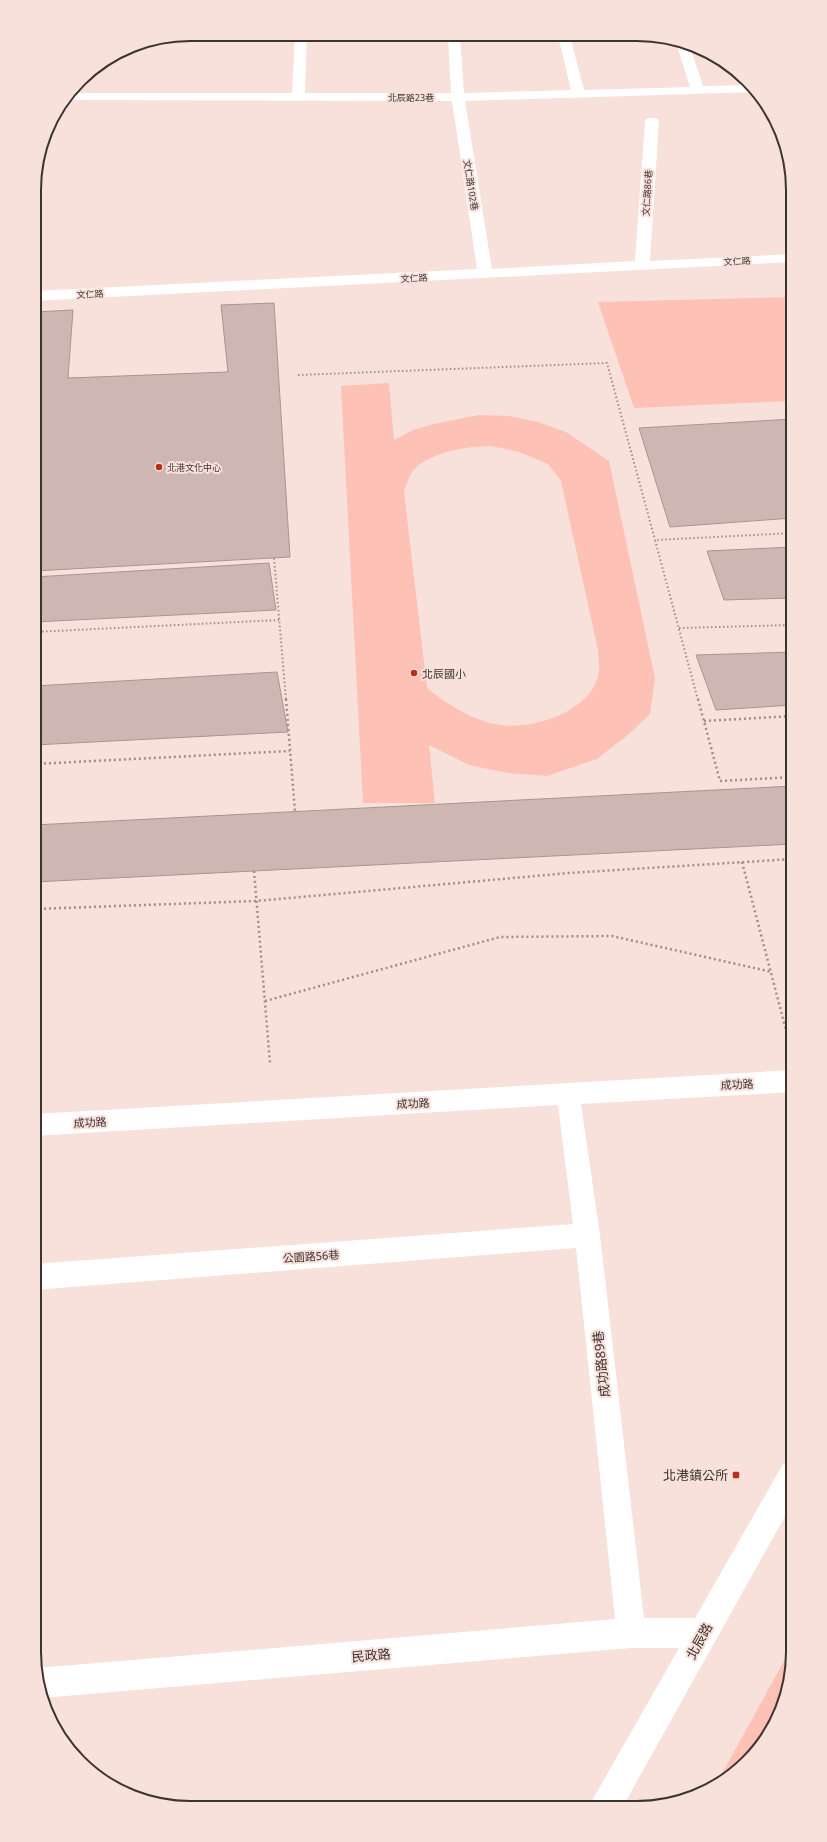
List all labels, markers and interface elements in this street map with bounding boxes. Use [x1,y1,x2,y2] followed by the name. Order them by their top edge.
[388,91,434,104] street label: 北辰路23巷
[461,159,481,211] street label: 文仁路102巷
[639,169,655,217] street label: 文仁路86巷
[723,254,751,268] street label: 文仁路
[400,271,428,285] street label: 文仁路
[76,287,104,301] street label: 文仁路
[167,461,221,474] place label: 北港文化中心
[154,462,164,472] marker: 北港文化中心
[422,666,466,681] place label: 北辰國小
[409,668,419,678] marker: 北辰國小
[720,1076,754,1092] street label: 成功路
[396,1095,430,1111] street label: 成功路
[73,1114,107,1130] street label: 成功路
[282,1247,340,1265] street label: 公園路56巷
[589,1330,613,1398] street label: 成功路89巷
[663,1466,728,1484] place label: 北港鎮公所
[731,1470,741,1480] marker: 北港鎮公所
[682,1620,716,1662] street label: 北辰路
[351,1644,391,1666] street label: 民政路

